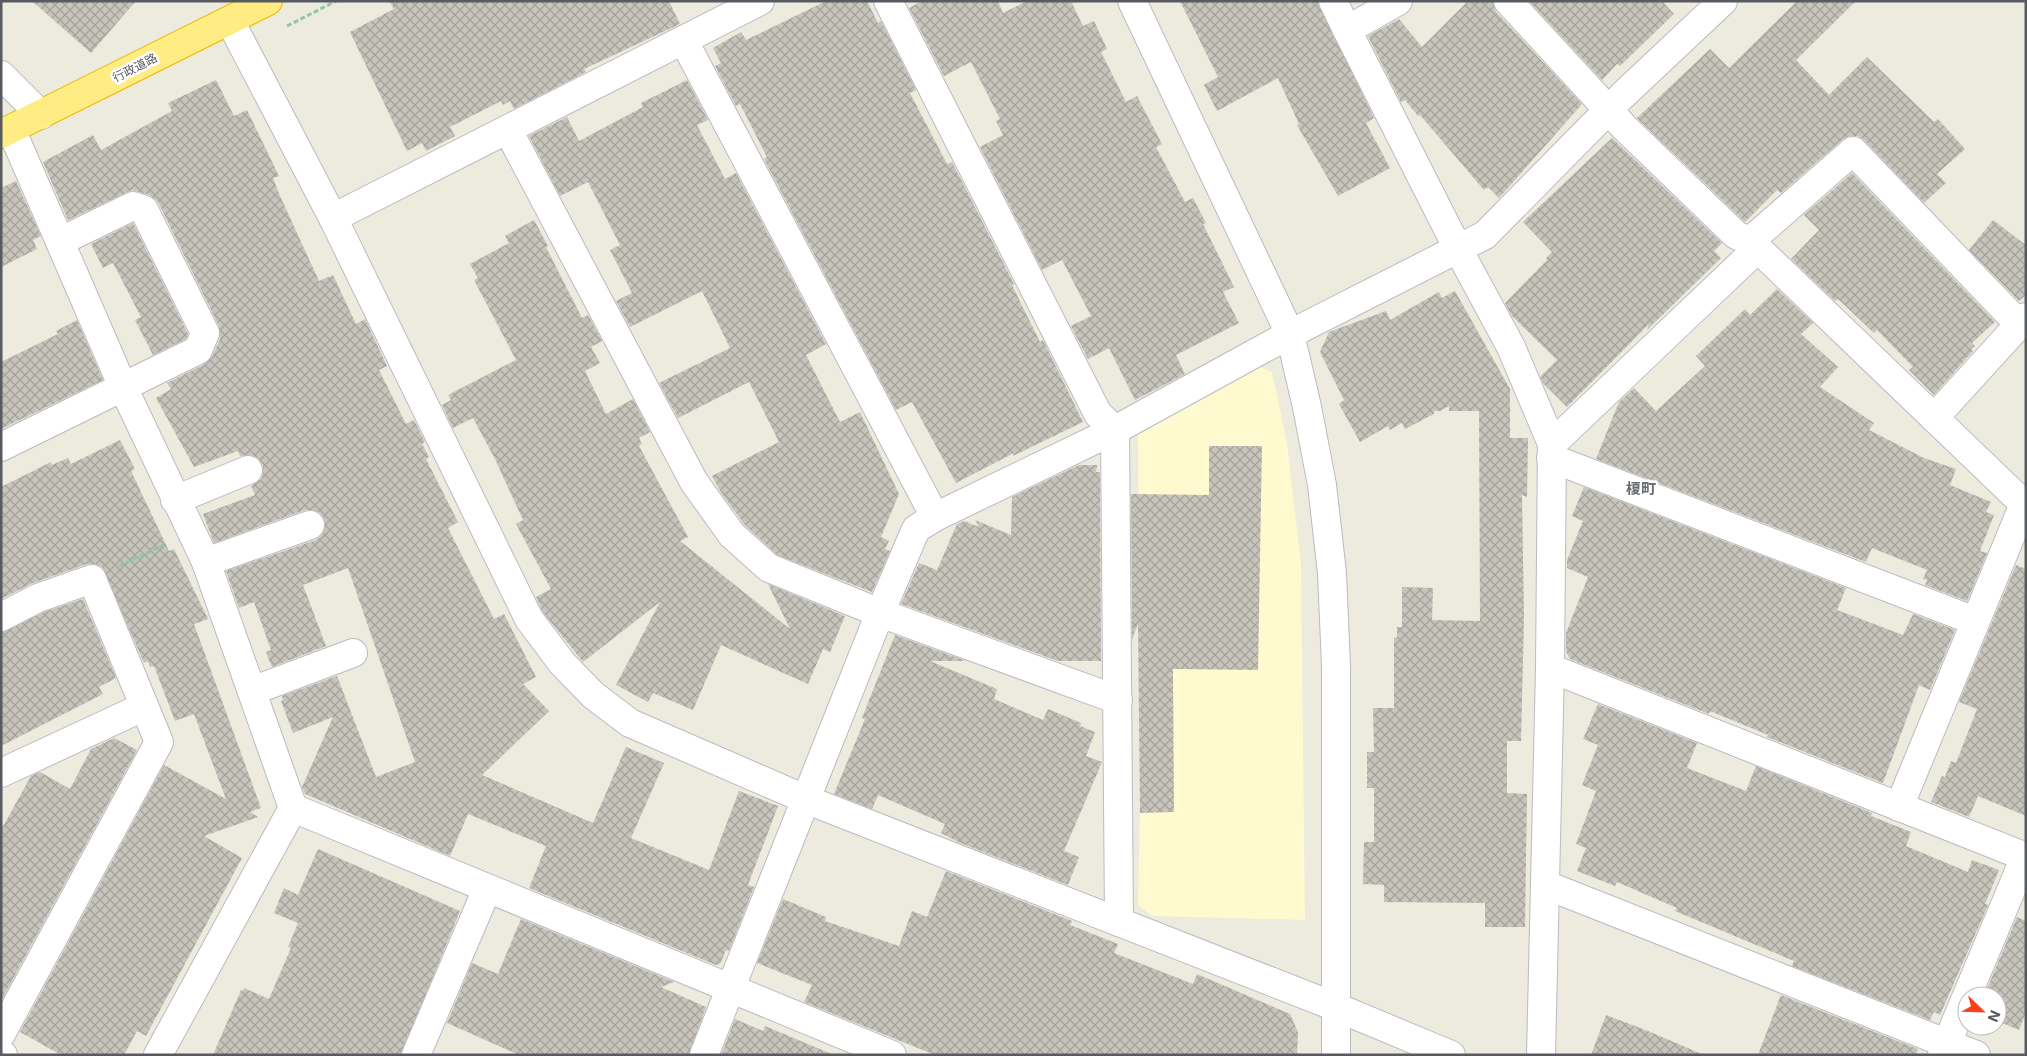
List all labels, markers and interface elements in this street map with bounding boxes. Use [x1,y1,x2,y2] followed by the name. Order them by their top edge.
[110,50,160,85] street label: 行政道路
[1626,479,1656,498] district label: 榎町
[1957,986,2007,1036] north arrow
[1985,1008,2004,1025] text: N

